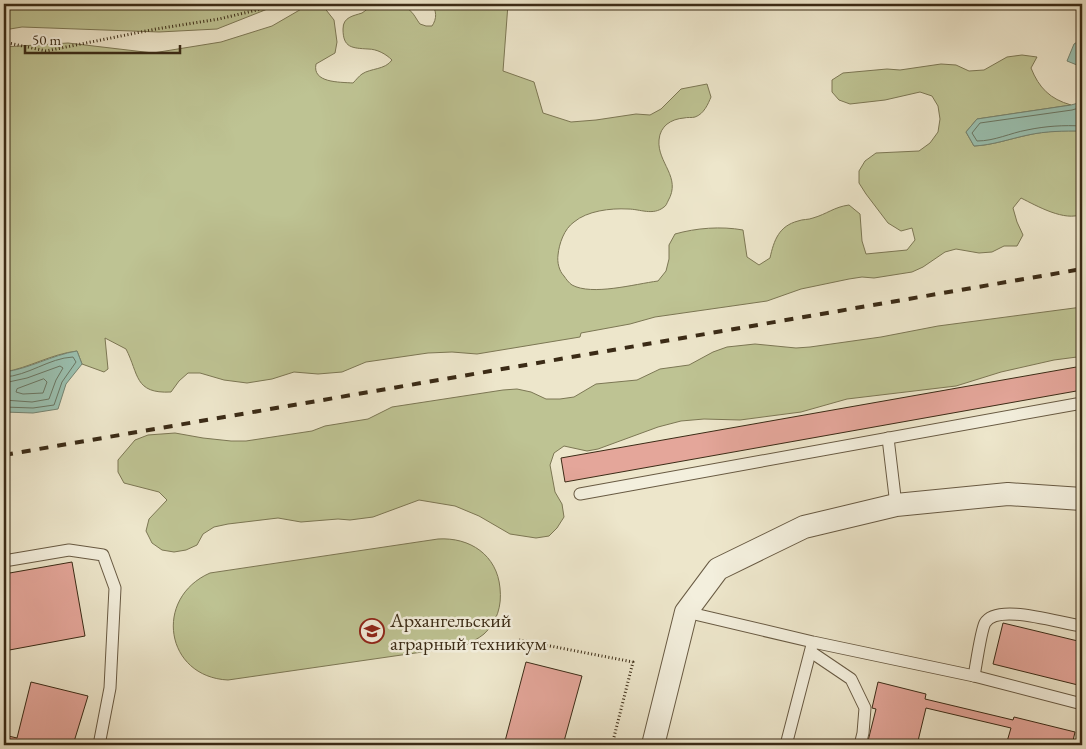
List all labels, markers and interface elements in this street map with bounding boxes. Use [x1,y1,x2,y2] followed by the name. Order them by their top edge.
[25,22,180,54] scale bar
[32,30,61,49] text: 50 m
[389,607,547,656] place label: Архангельский аграрный техникум
[359,618,385,644] school or university icon: Архангельский аграрный техникум

